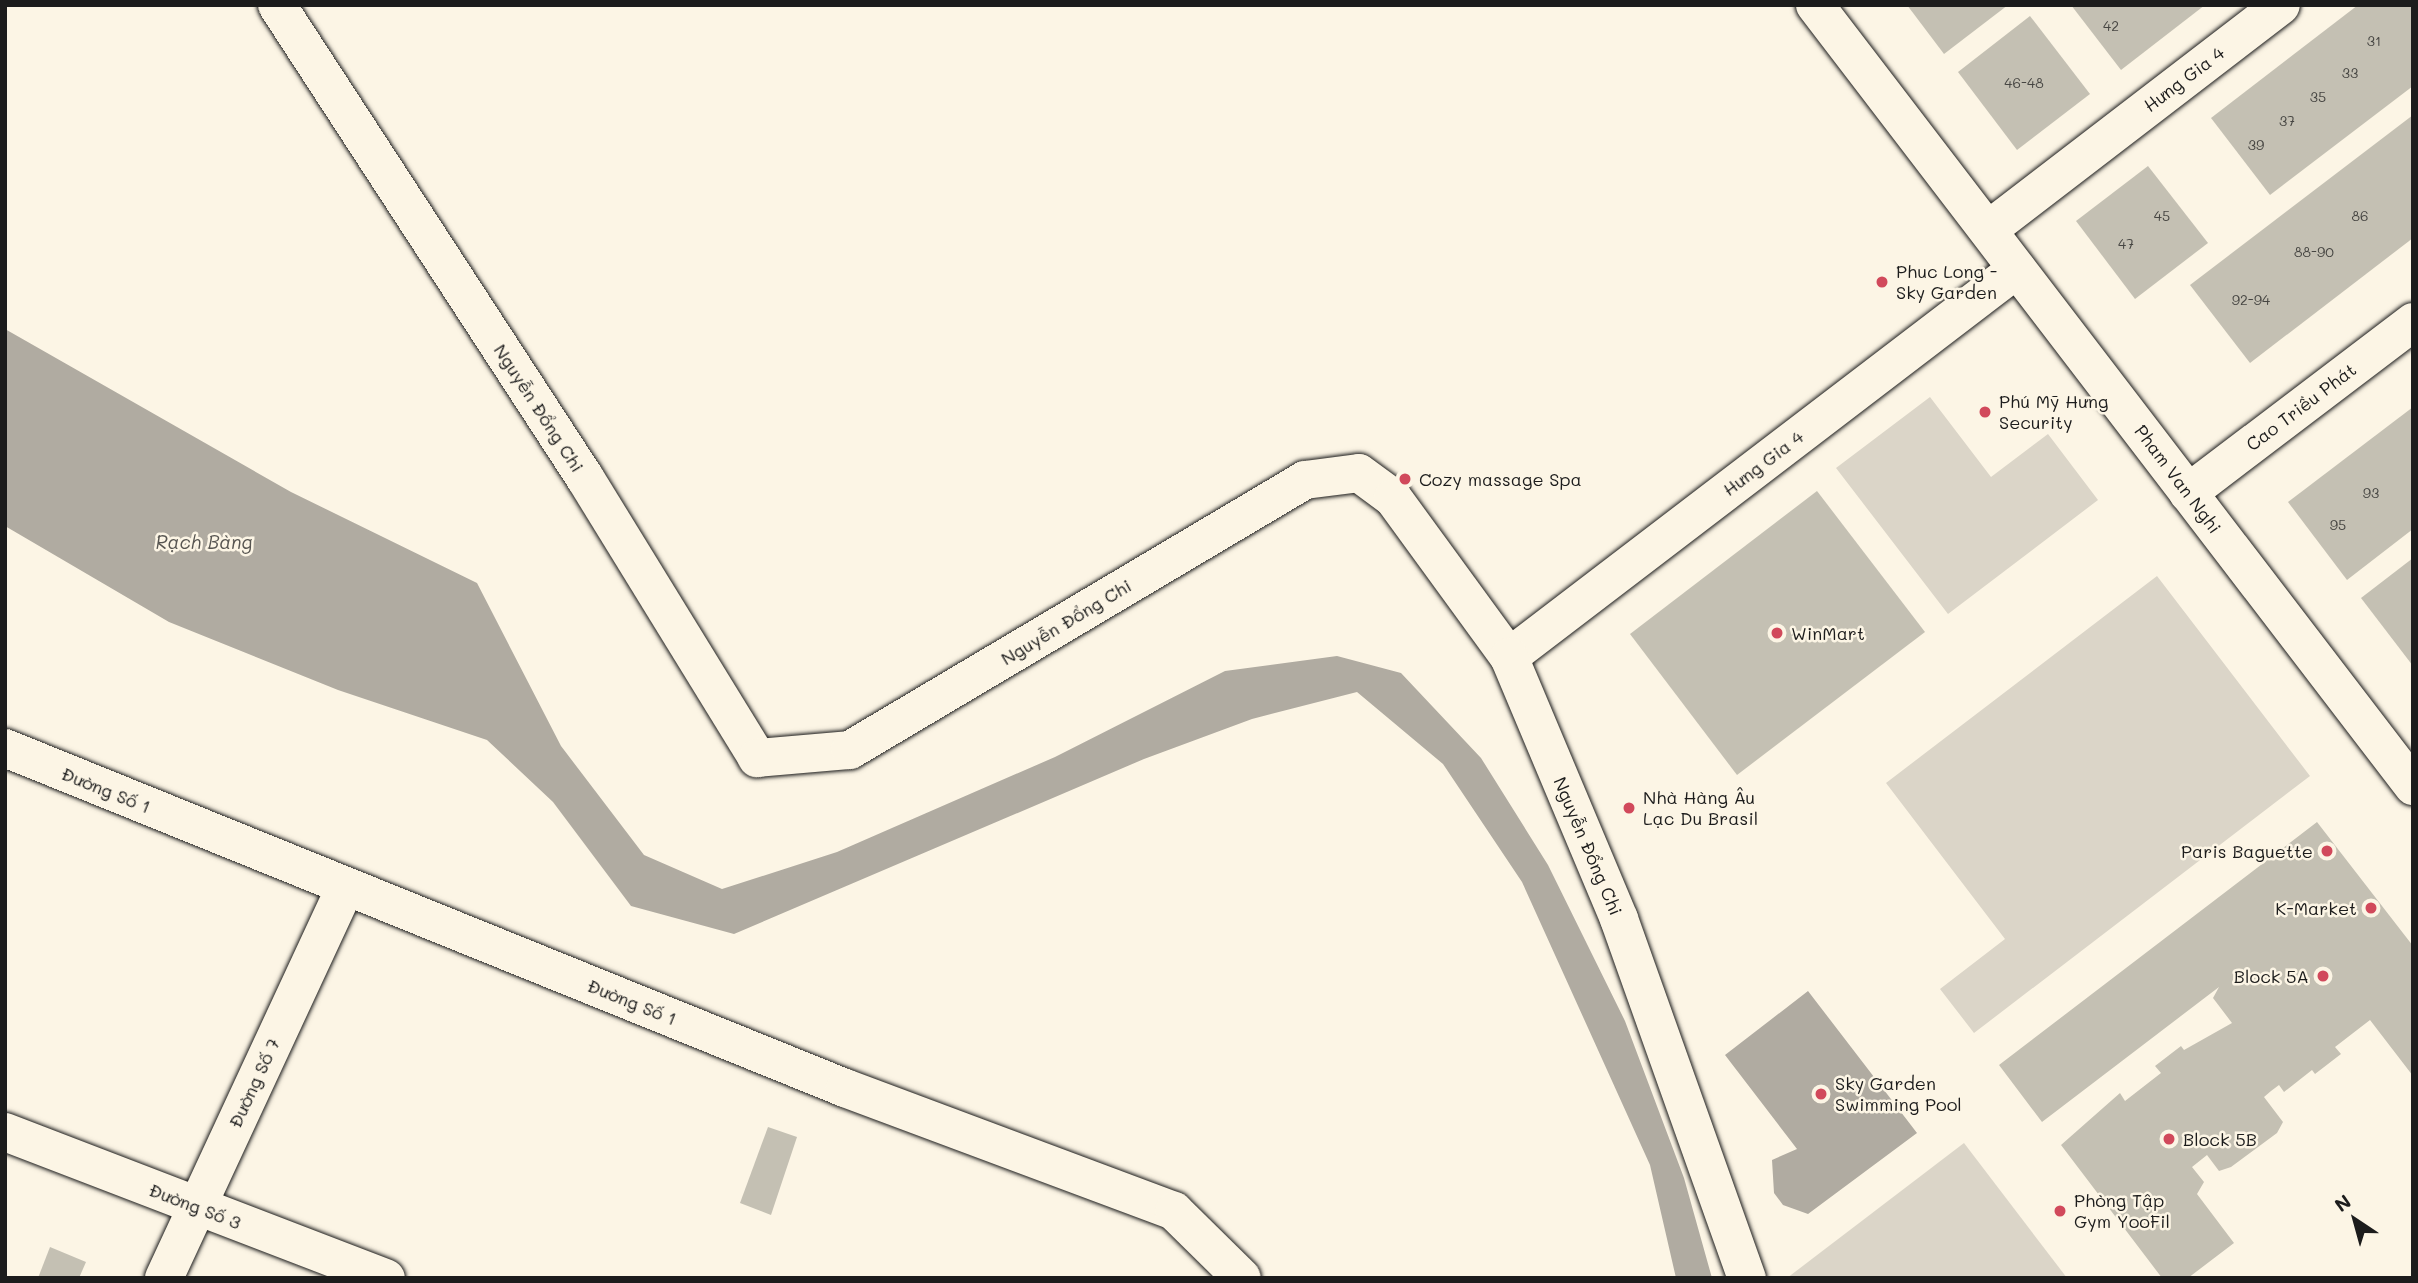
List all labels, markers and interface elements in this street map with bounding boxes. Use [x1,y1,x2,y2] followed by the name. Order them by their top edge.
[2103,18,2119,34] house number: 42
[2367,33,2381,49] house number: 31
[2139,42,2229,116] street label: Hưng Gia 4
[2342,65,2358,81] house number: 33
[2004,75,2044,91] house number: 46-48
[2310,89,2326,105] house number: 35
[2279,113,2295,129] house number: 37
[2248,137,2264,153] house number: 39
[2154,208,2170,224] house number: 45
[2352,208,2368,224] house number: 86
[2118,236,2134,252] house number: 47
[2294,244,2334,260] house number: 88-90
[1896,261,1997,304] place label: Phuc Long - Sky Garden
[1874,274,1890,290] marker: Phuc Long - Sky Garden
[2232,292,2270,308] house number: 92-94
[490,340,588,476] street label: Nguyễn Đổng Chi
[2242,359,2360,455] street label: Cao Triều Phát
[1999,391,2108,434] place label: Phú Mỹ Hưng Security
[1977,404,1993,420] marker: Phú Mỹ Hưng Security
[2130,420,2226,538] street label: Pham Van Nghi
[1718,426,1808,500] street label: Hưng Gia 4
[1419,468,1582,490] place label: Cozy massage Spa
[1397,471,1413,487] marker: Cozy massage Spa
[2363,485,2379,501] house number: 93
[2330,517,2346,533] house number: 95
[155,531,253,553] water label: Rạch Bàng
[997,575,1135,669] street label: Nguyễn Đổng Chi
[1791,622,1865,644] place label: WinMart
[1769,625,1785,641] marker: WinMart
[58,762,154,818] street label: Đường Số 1
[1549,774,1627,918] street label: Nguyễn Đổng Chi
[1643,787,1758,830] place label: Nhà Hàng Âu Lạc Du Brasil
[1621,800,1637,816] marker: Nhà Hàng Âu Lạc Du Brasil
[2181,840,2313,862] place label: Paris Baguette
[2319,843,2335,859] marker: Paris Baguette
[2275,897,2357,919] place label: K-Market
[2363,900,2379,916] marker: K-Market
[2234,965,2309,987] place label: Block 5A
[2315,968,2331,984] marker: Block 5A
[584,974,680,1030] street label: Đường Số 1
[224,1035,284,1131] street label: Đường Số 7
[1835,1073,1962,1116] place label: Sky Garden Swimming Pool
[1813,1086,1829,1102] marker: Sky Garden Swimming Pool
[2183,1128,2257,1150] place label: Block 5B
[2161,1131,2177,1147] marker: Block 5B
[146,1179,244,1233] street label: Đường Số 3
[2320,1185,2390,1255] north arrow
[2329,1188,2356,1217] text: N
[2074,1190,2170,1232] place label: Phòng Tập Gym YooFil
[2052,1203,2068,1219] marker: Phòng Tập Gym YooFil

